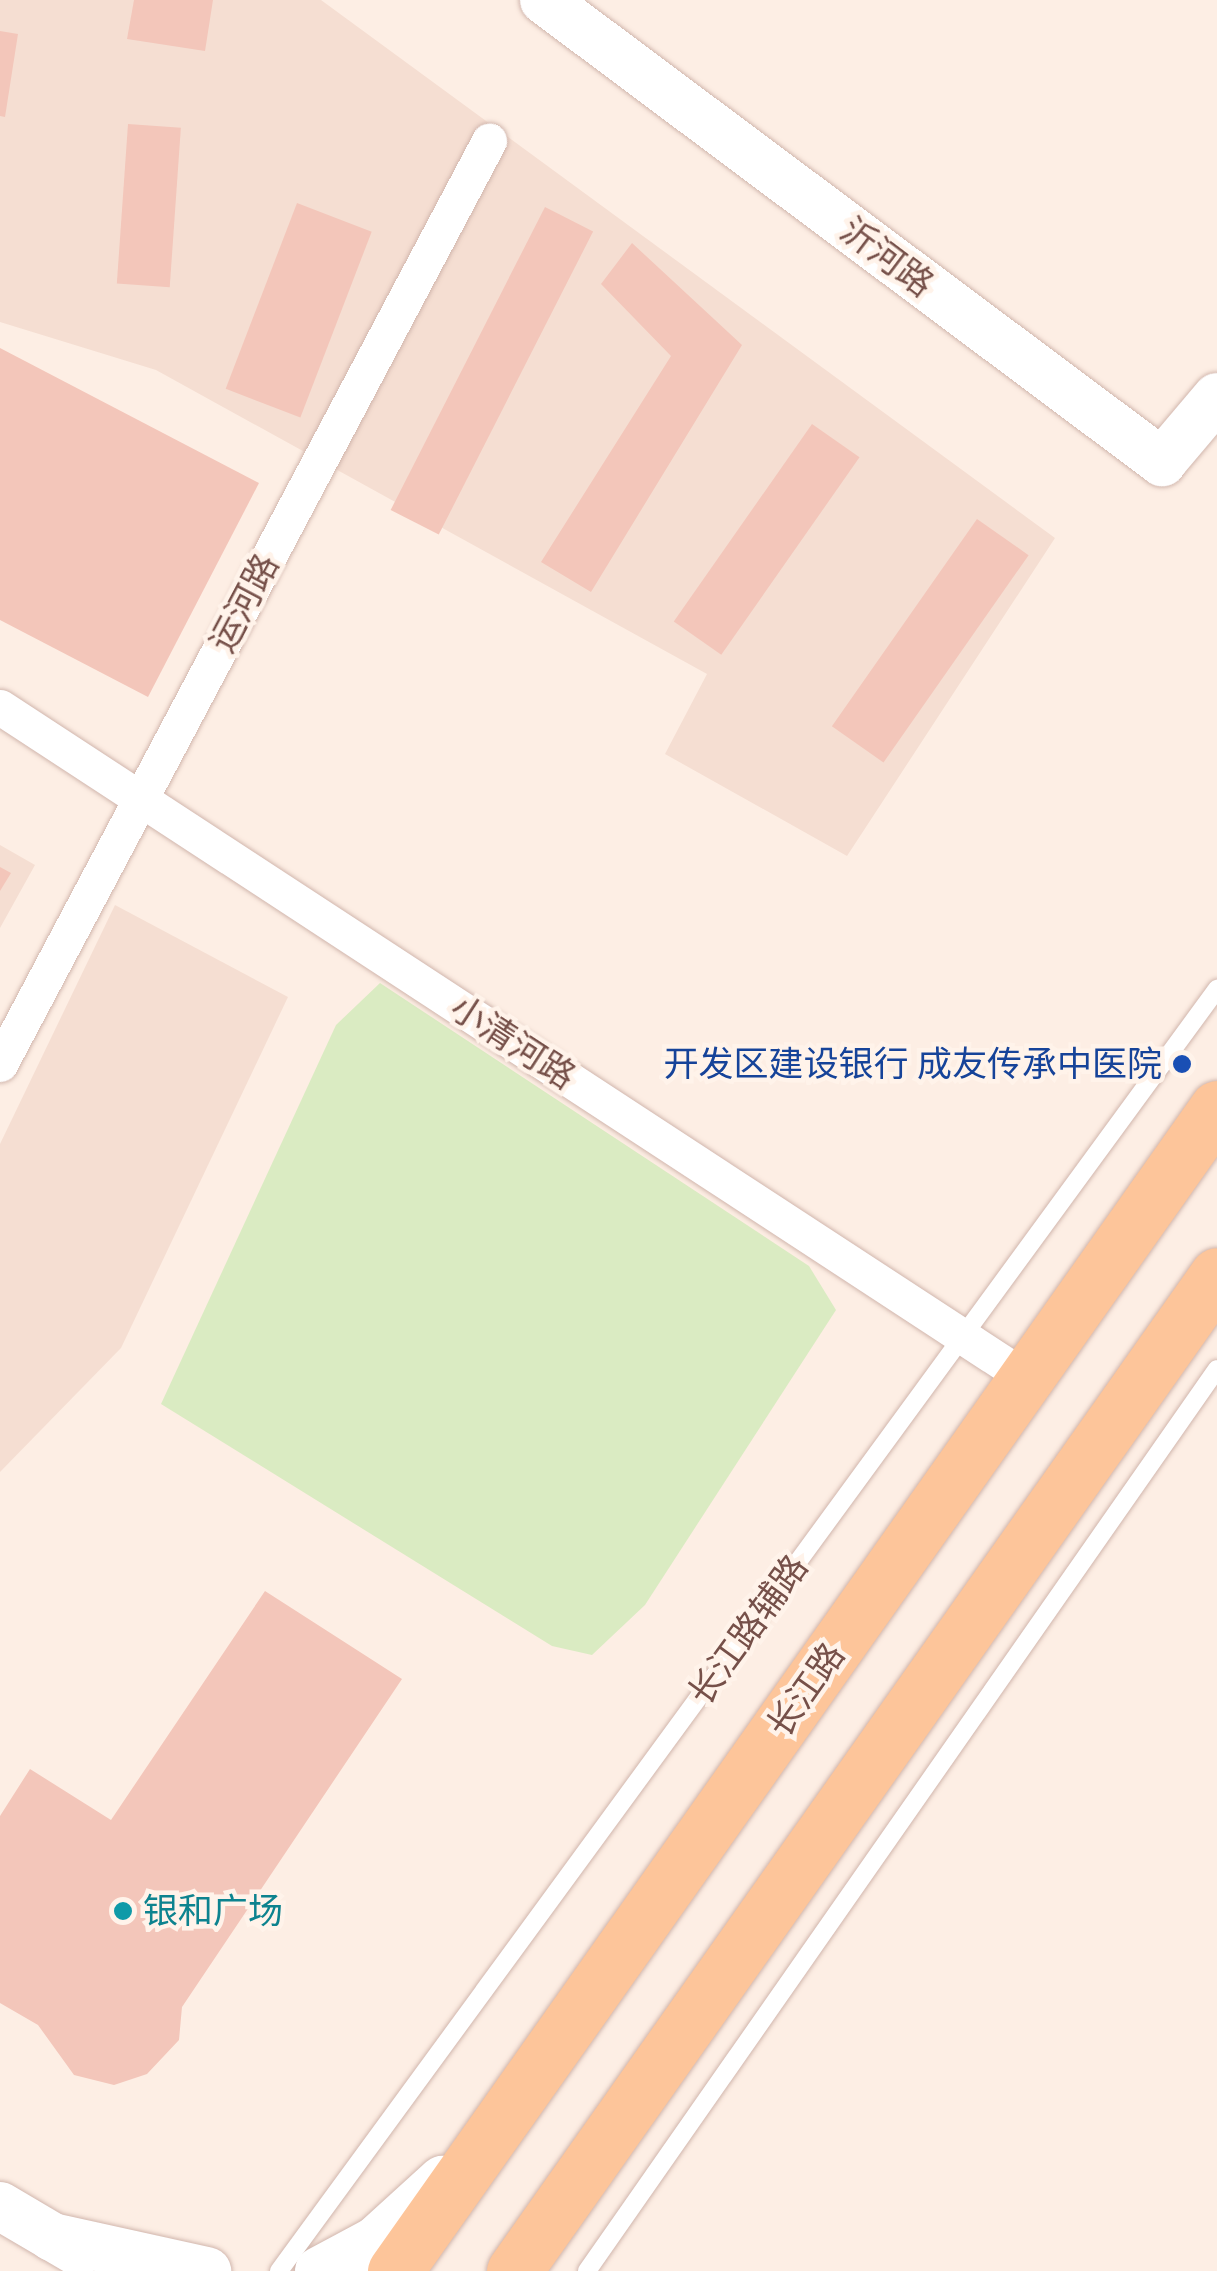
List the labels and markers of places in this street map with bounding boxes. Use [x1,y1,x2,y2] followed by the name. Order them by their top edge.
[663,1043,1162,1085] place label: 开发区建设银行 成友传承中医院
[1171,1053,1193,1075] marker: 开发区建设银行 成友传承中医院
[143,1890,283,1932] place label: 银和广场
[112,1900,134,1922] marker: 银和广场

